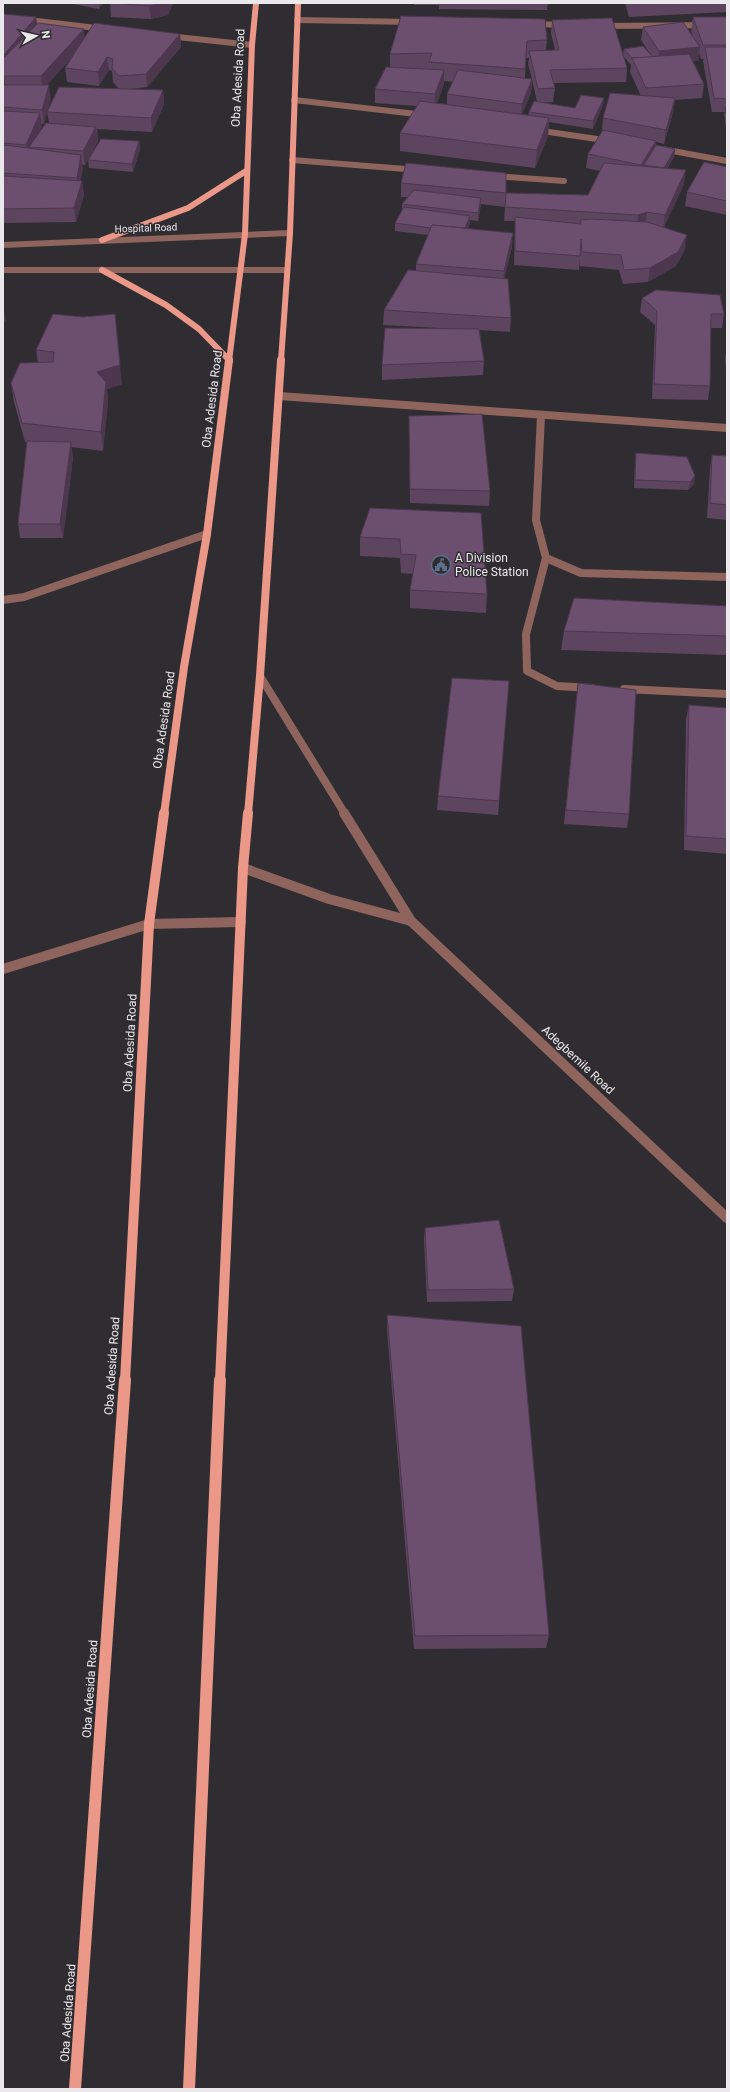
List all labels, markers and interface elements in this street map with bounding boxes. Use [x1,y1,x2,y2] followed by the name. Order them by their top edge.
[16,16,56,56] north arrow
[228,29,248,127] street label: Oba Adesida Road
[38,30,52,40] text: N
[115,221,177,235] street label: Hospital Road
[199,349,225,449] street label: Oba Adesida Road
[455,551,529,579] place label: A Division Police Station
[430,554,452,576] public building icon: A Division Police Station
[150,670,178,770] street label: Oba Adesida Road
[120,994,140,1092] street label: Oba Adesida Road
[539,1023,617,1097] street label: Adegbemile Road
[102,1316,122,1416] street label: Oba Adesida Road
[80,1639,100,1739] street label: Oba Adesida Road
[58,1963,78,2063] street label: Oba Adesida Road

